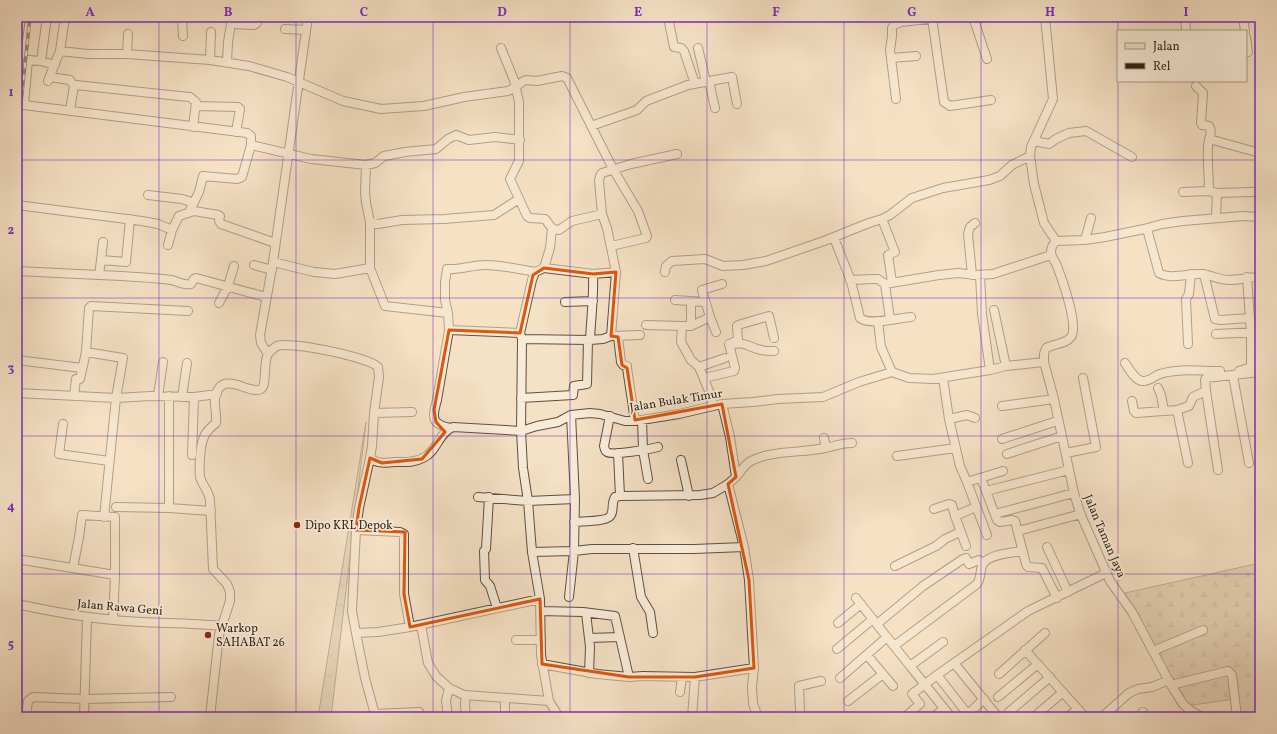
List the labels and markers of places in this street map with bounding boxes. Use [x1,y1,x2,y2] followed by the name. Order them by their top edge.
[305,518,393,534] place label: Dipo KRL Depok
[292,520,302,530] marker: Dipo KRL Depok
[216,621,285,651] place label: Warkop SAHABAT 26
[203,630,213,640] marker: Warkop SAHABAT 26

